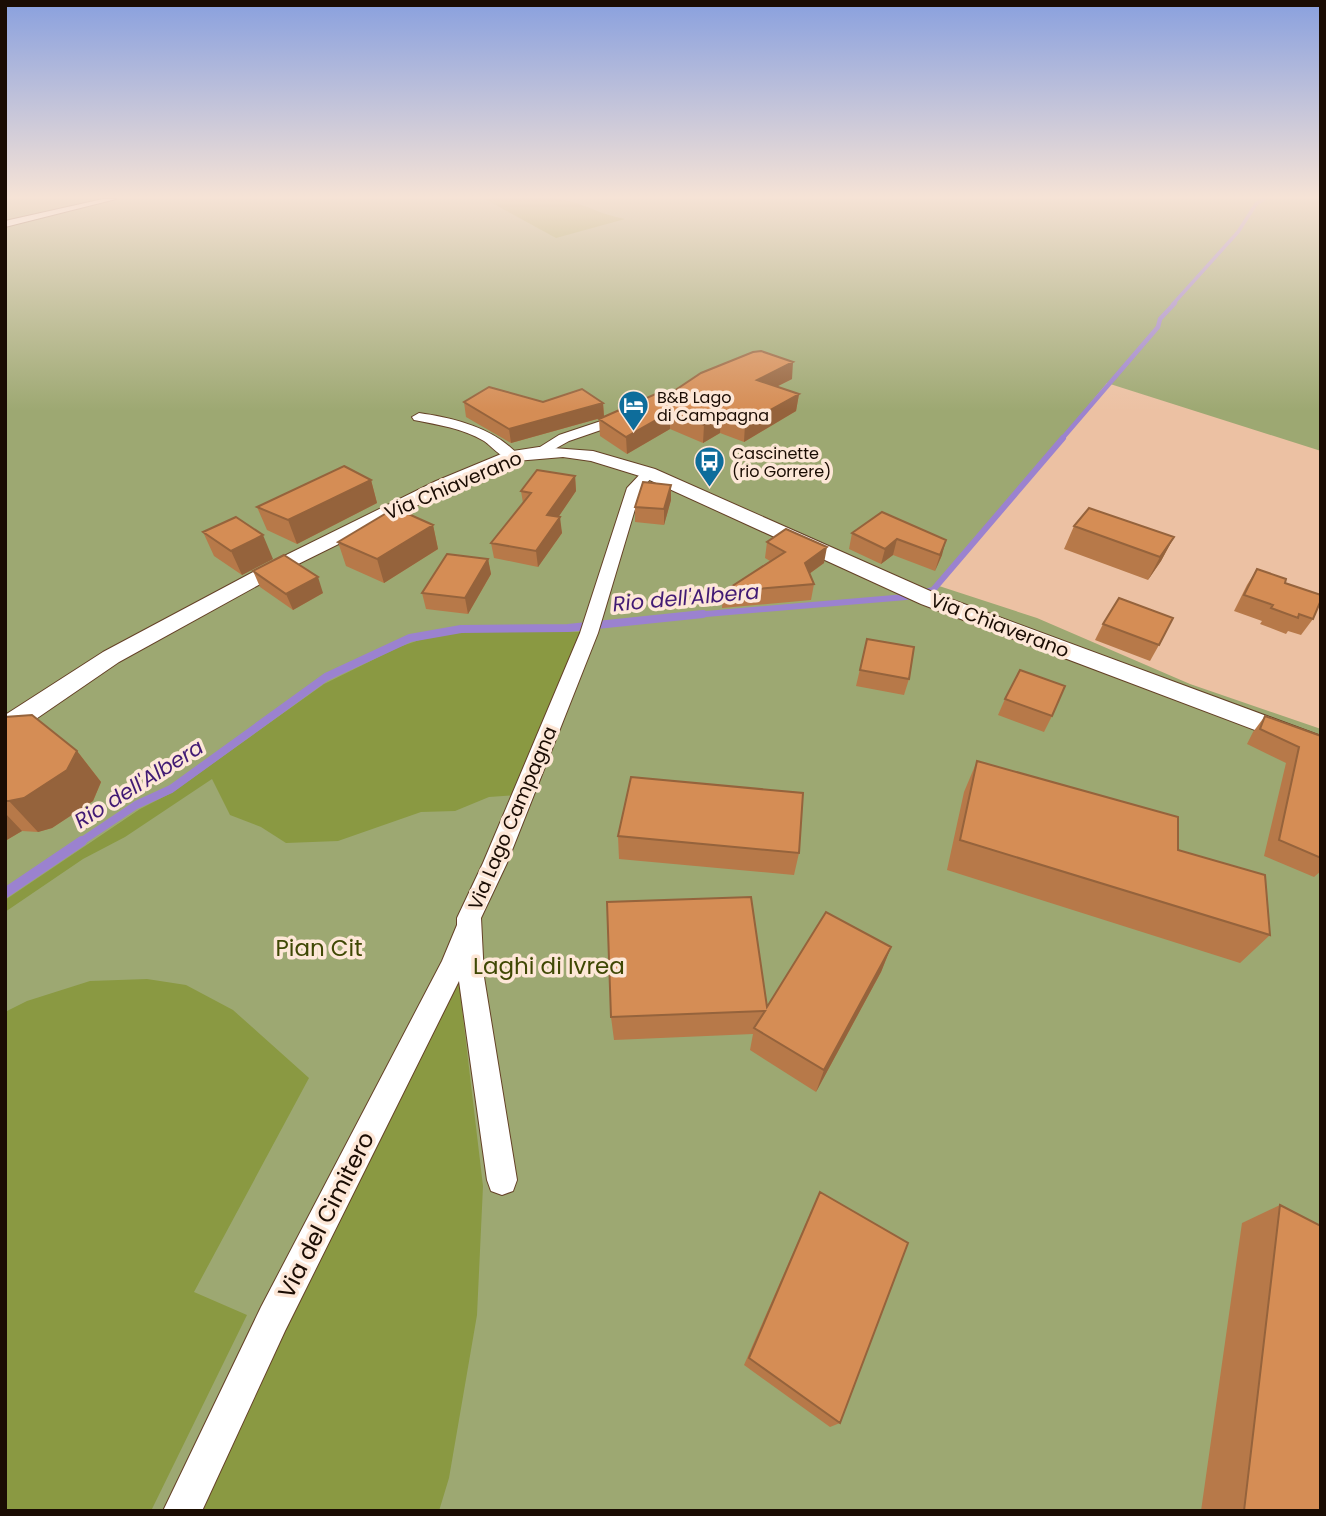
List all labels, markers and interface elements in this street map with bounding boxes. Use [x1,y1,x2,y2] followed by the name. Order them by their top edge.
[657,386,769,427] place label: B&B Lago di Campagna
[617,389,651,433] hotel icon: B&B Lago di Campagna
[732,442,831,483] place label: Cascinette (rio Gorrere)
[381,444,526,527] street label: Via Chiaverano
[692,445,726,489] bus stop icon: Cascinette (rio Gorrere)
[611,577,760,618] water label: Rio dell'Albera
[927,587,1073,664] street label: Via Chiaverano
[462,722,563,914] street label: Via Lago Campagna
[69,732,209,835] water label: Rio dell'Albera
[275,932,363,964] park label: Pian Cit
[473,950,625,982] park label: Laghi di Ivrea
[270,1126,382,1304] street label: Via del Cimitero

